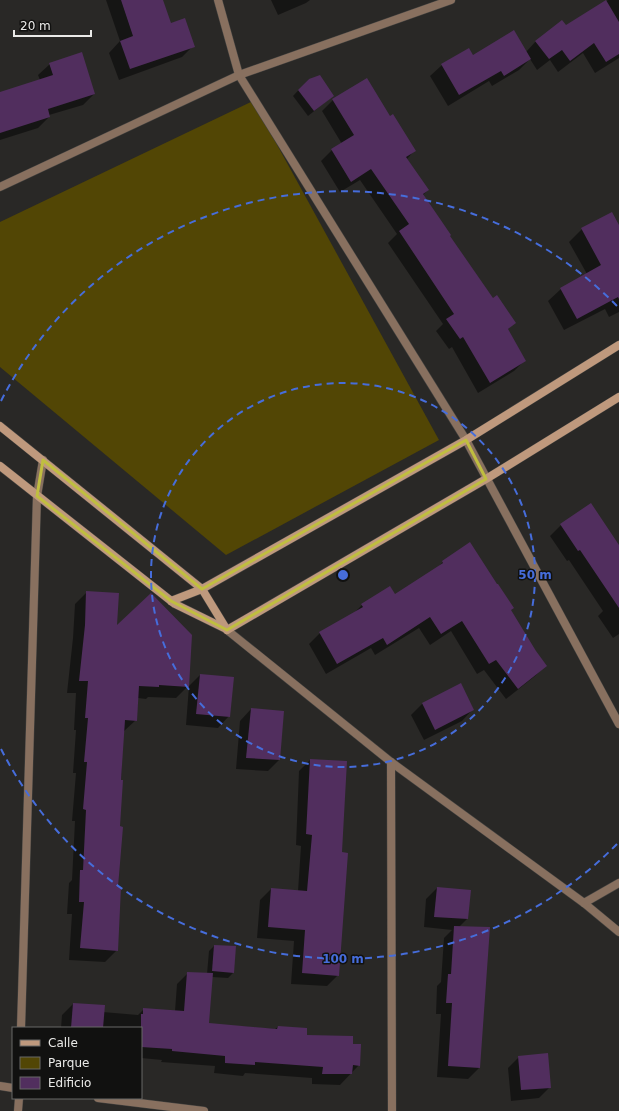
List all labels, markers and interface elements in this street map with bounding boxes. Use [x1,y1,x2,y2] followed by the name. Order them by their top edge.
[14,12,91,38] scale bar
[20,19,51,33] text: 20 m
[336,568,350,582] centre of rings
[518,568,552,582] text: 50 m
[322,952,364,966] text: 100 m
[12,1027,142,1099] legend
[48,1036,78,1050] text: Calle
[48,1056,89,1070] text: Parque
[48,1076,91,1090] text: Edificio

